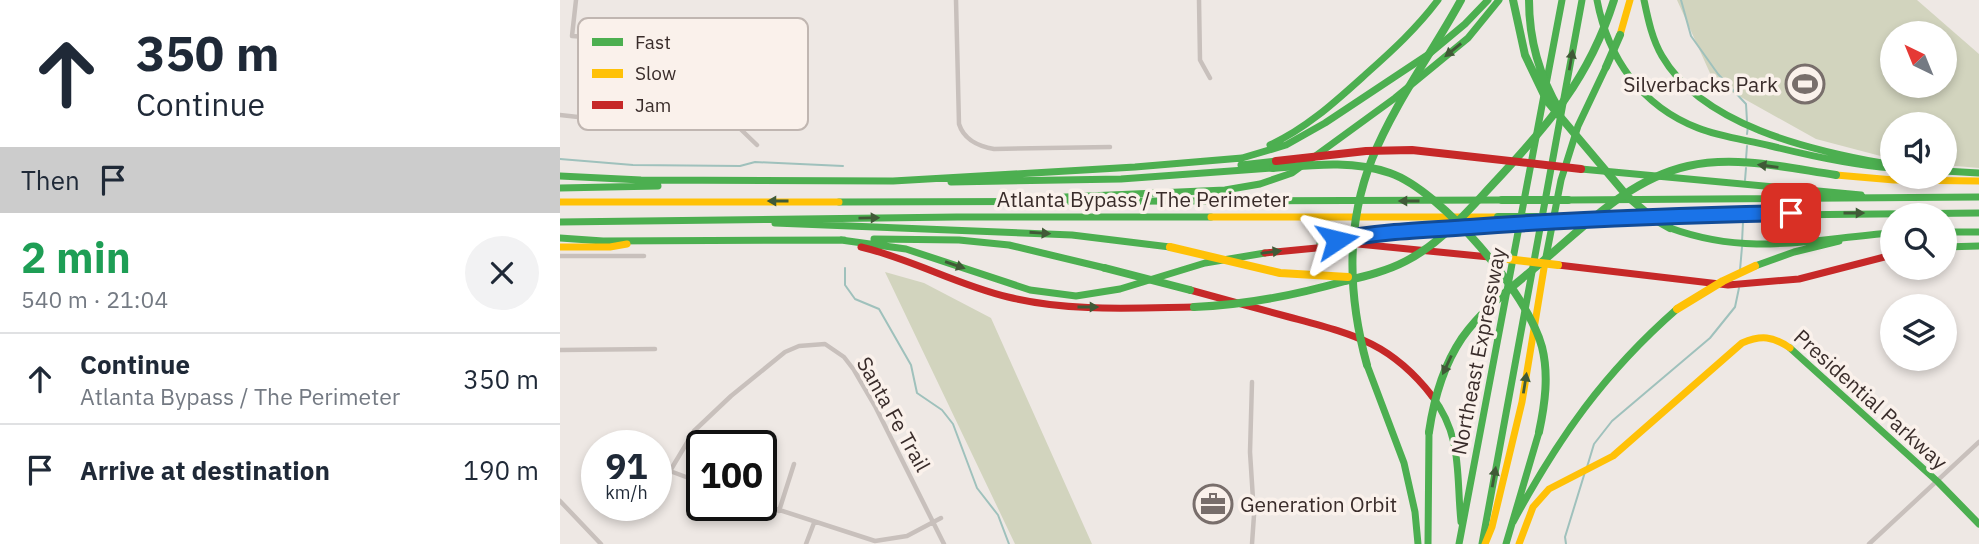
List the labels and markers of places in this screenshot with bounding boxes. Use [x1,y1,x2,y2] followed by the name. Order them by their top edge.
[1784,63,1826,105] sports icon: Silverbacks Park
[1623,70,1778,98] place label: Silverbacks Park
[1761,183,1821,243] pin
[1192,483,1234,525] office icon: Generation Orbit
[1240,490,1397,518] place label: Generation Orbit

